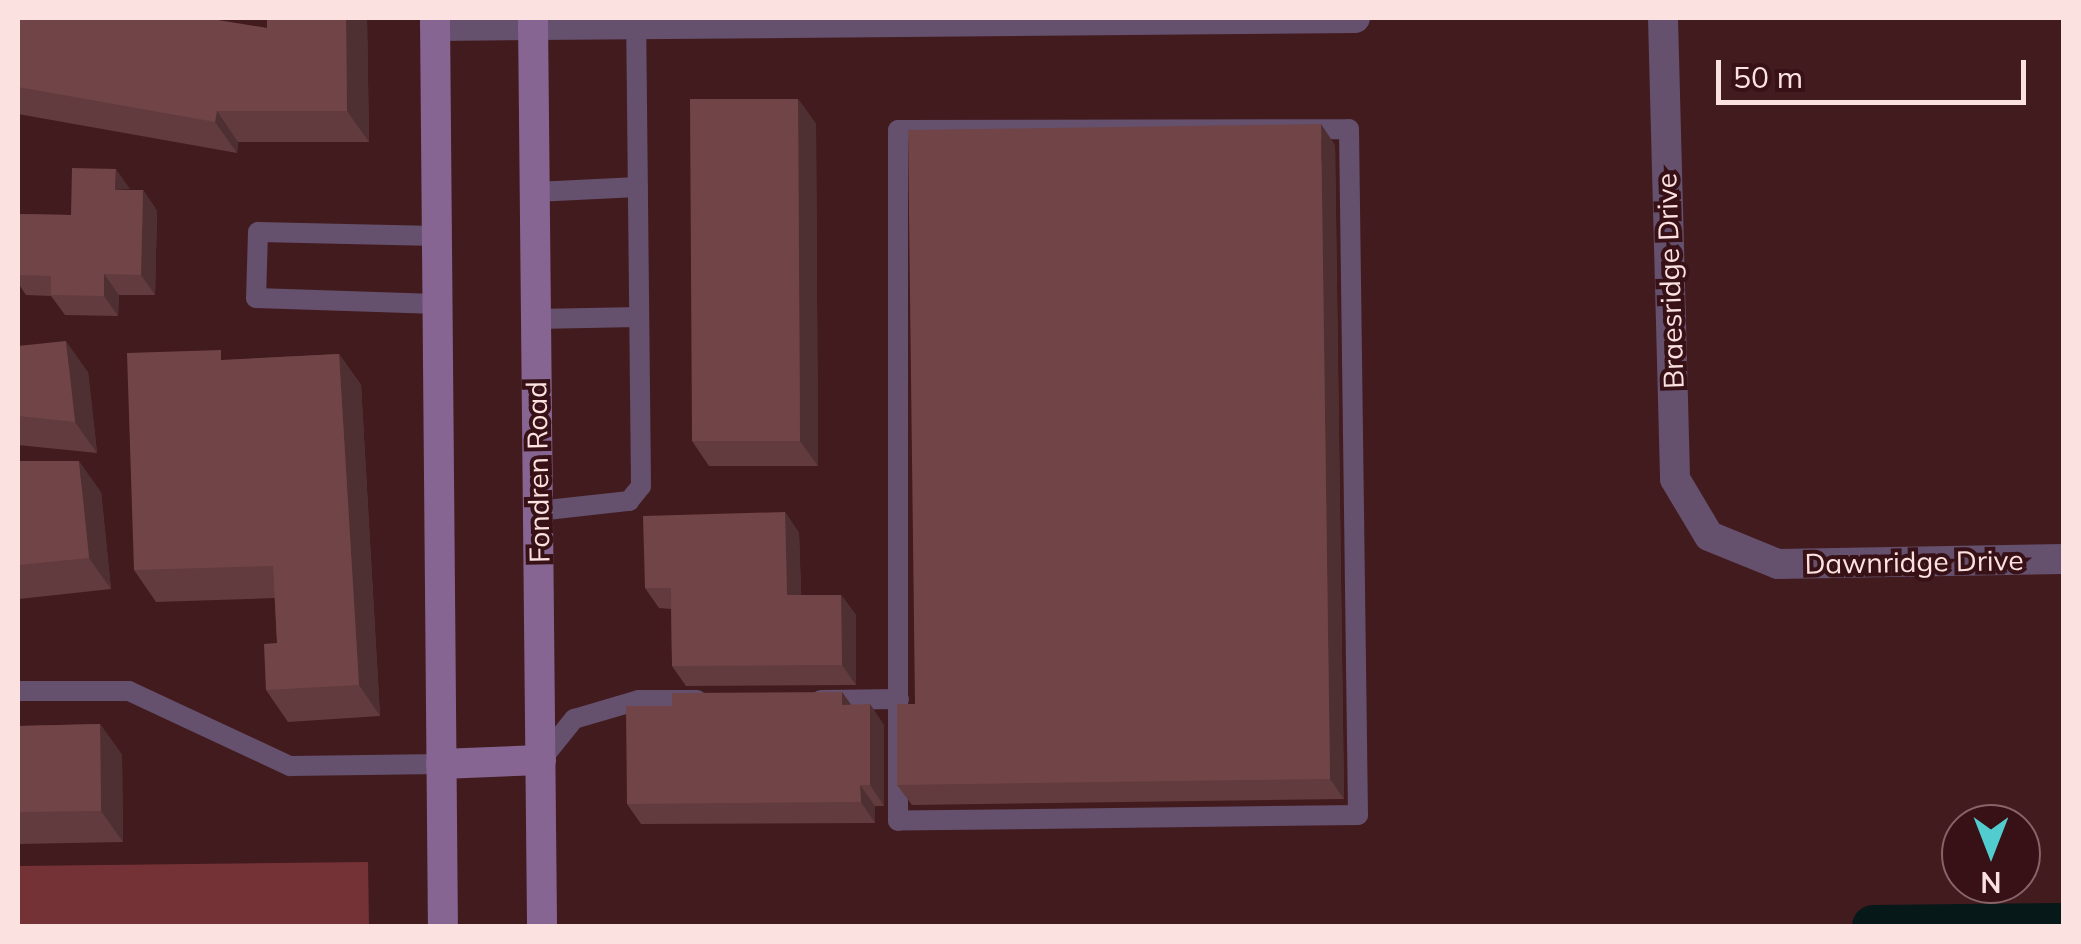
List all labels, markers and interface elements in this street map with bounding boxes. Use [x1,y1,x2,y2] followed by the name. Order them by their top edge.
[1721,40,2031,102] scale bar
[1733,58,1803,96] text: 50 m
[1649,173,1691,389] street label: Braesridge Drive
[520,381,556,563] street label: Fondren Road
[1804,543,2024,581] street label: Dawnridge Drive
[1941,804,2041,904] north arrow
[1980,865,2002,900] text: N

